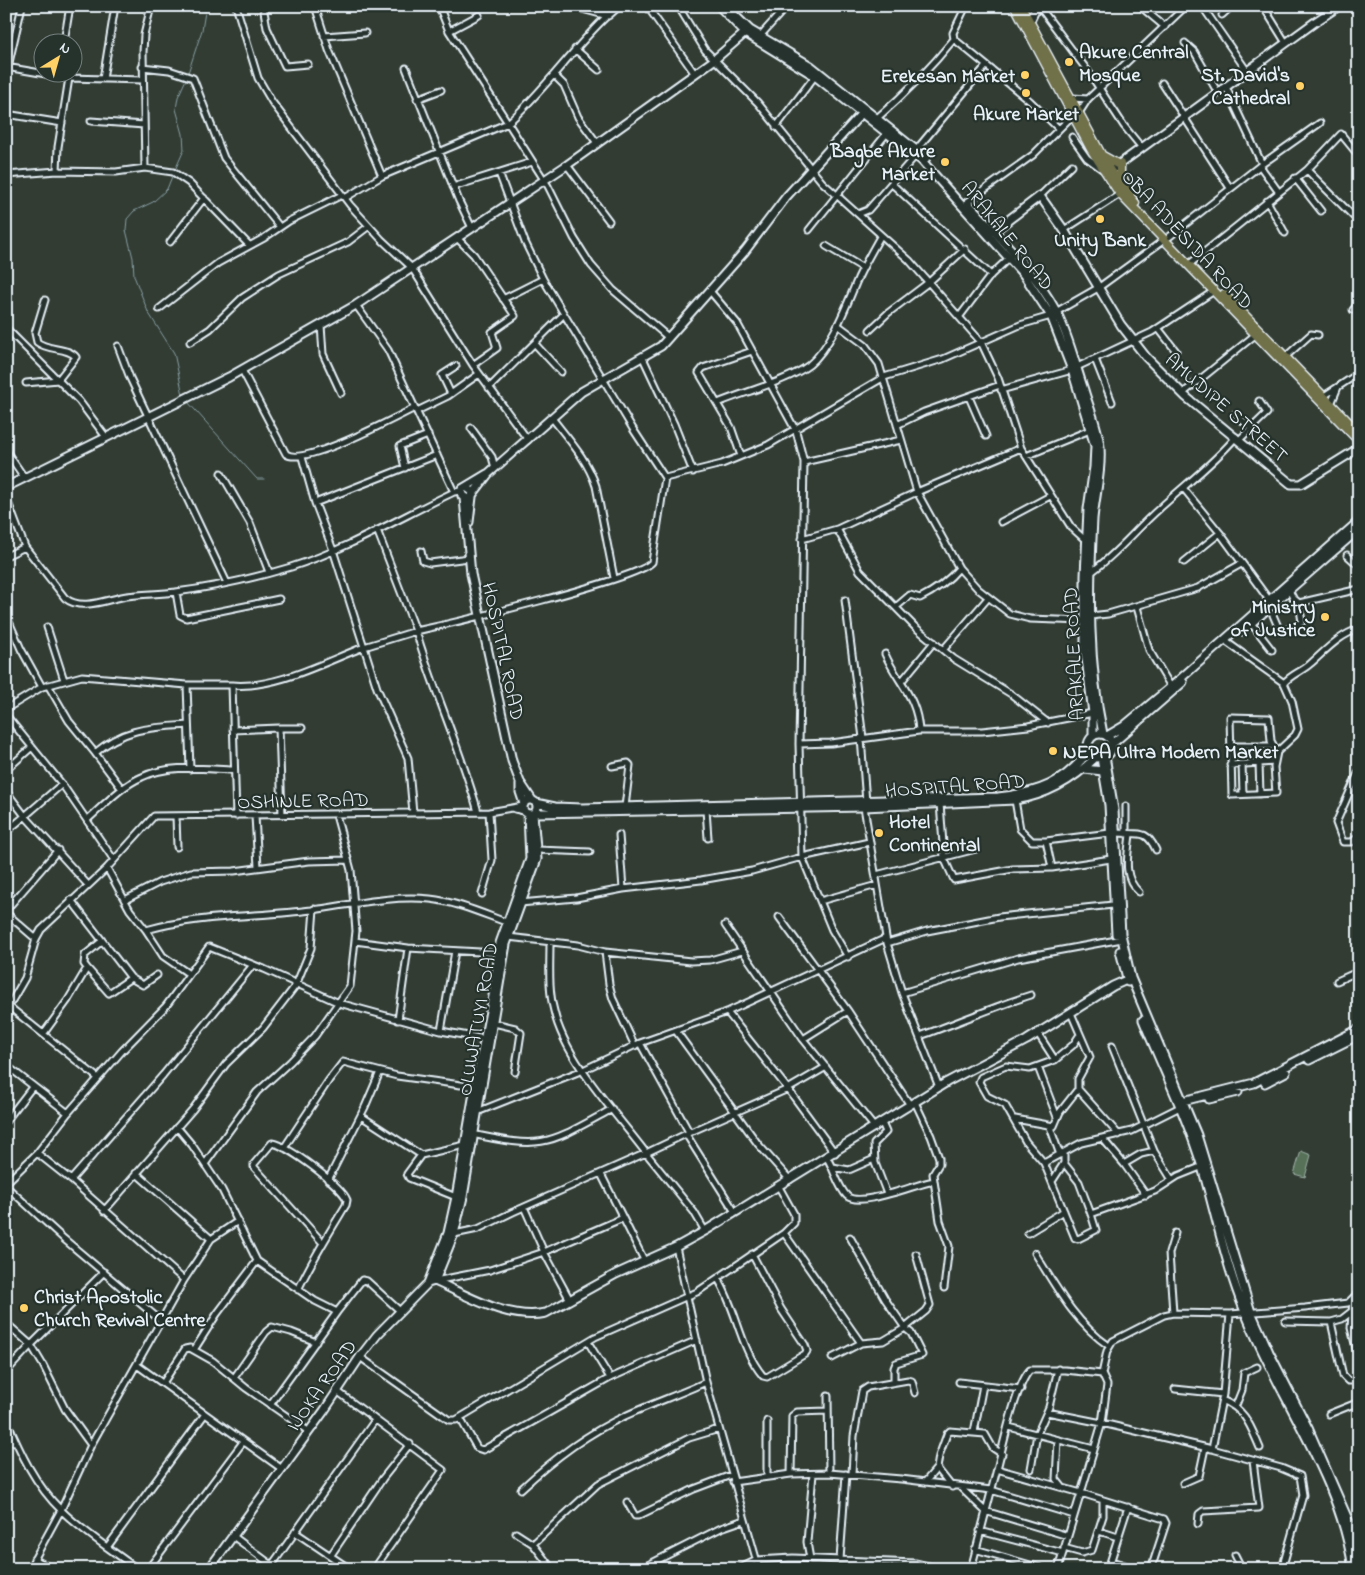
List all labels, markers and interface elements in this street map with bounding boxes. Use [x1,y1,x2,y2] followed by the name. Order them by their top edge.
[32,32,82,82] north arrow
[55,38,75,60] text: N
[1079,39,1189,91] place label: Akure Central Mosque
[1063,56,1075,68] marker: Akure Central Mosque
[1201,62,1290,114] place label: St. David's Cathedral
[881,63,1015,92] place label: Erekesan Market
[1019,69,1031,81] marker: Erekesan Market
[1294,80,1306,92] marker: St. David's Cathedral
[1020,87,1032,99] marker: Akure Market
[973,101,1079,130] place label: Akure Market
[829,138,936,190] place label: Bagbe Akure Market
[939,156,951,168] marker: Bagbe Akure Market
[1113,164,1259,317] street label: OBA ADESIDA ROAD
[953,176,1059,298] street label: ARAKALE ROAD
[1094,213,1106,225] marker: Unity Bank
[1054,227,1147,257] place label: Unity Bank
[1157,347,1293,471] street label: AMUDIPE STREET
[473,580,530,723] street label: HOSPITAL ROAD
[1058,586,1093,721] street label: ARAKALE ROAD
[1231,594,1316,646] place label: Ministry of Justice
[1319,611,1331,623] marker: Ministry of Justice
[1063,739,1279,768] place label: NEPA Ultra Modern Market
[1047,745,1059,757] marker: NEPA Ultra Modern Market
[884,768,1026,807] street label: HOSPITAL ROAD
[237,787,369,818] street label: OSHINLE ROAD
[889,809,980,861] place label: Hotel Continental
[873,827,885,839] marker: Hotel Continental
[452,940,507,1098] street label: OLUWATUYI ROAD
[34,1284,206,1336] place label: Christ Apostolic Church Revival Centre
[18,1302,30,1314] marker: Christ Apostolic Church Revival Centre
[281,1335,365,1438] street label: IJOKA ROAD

